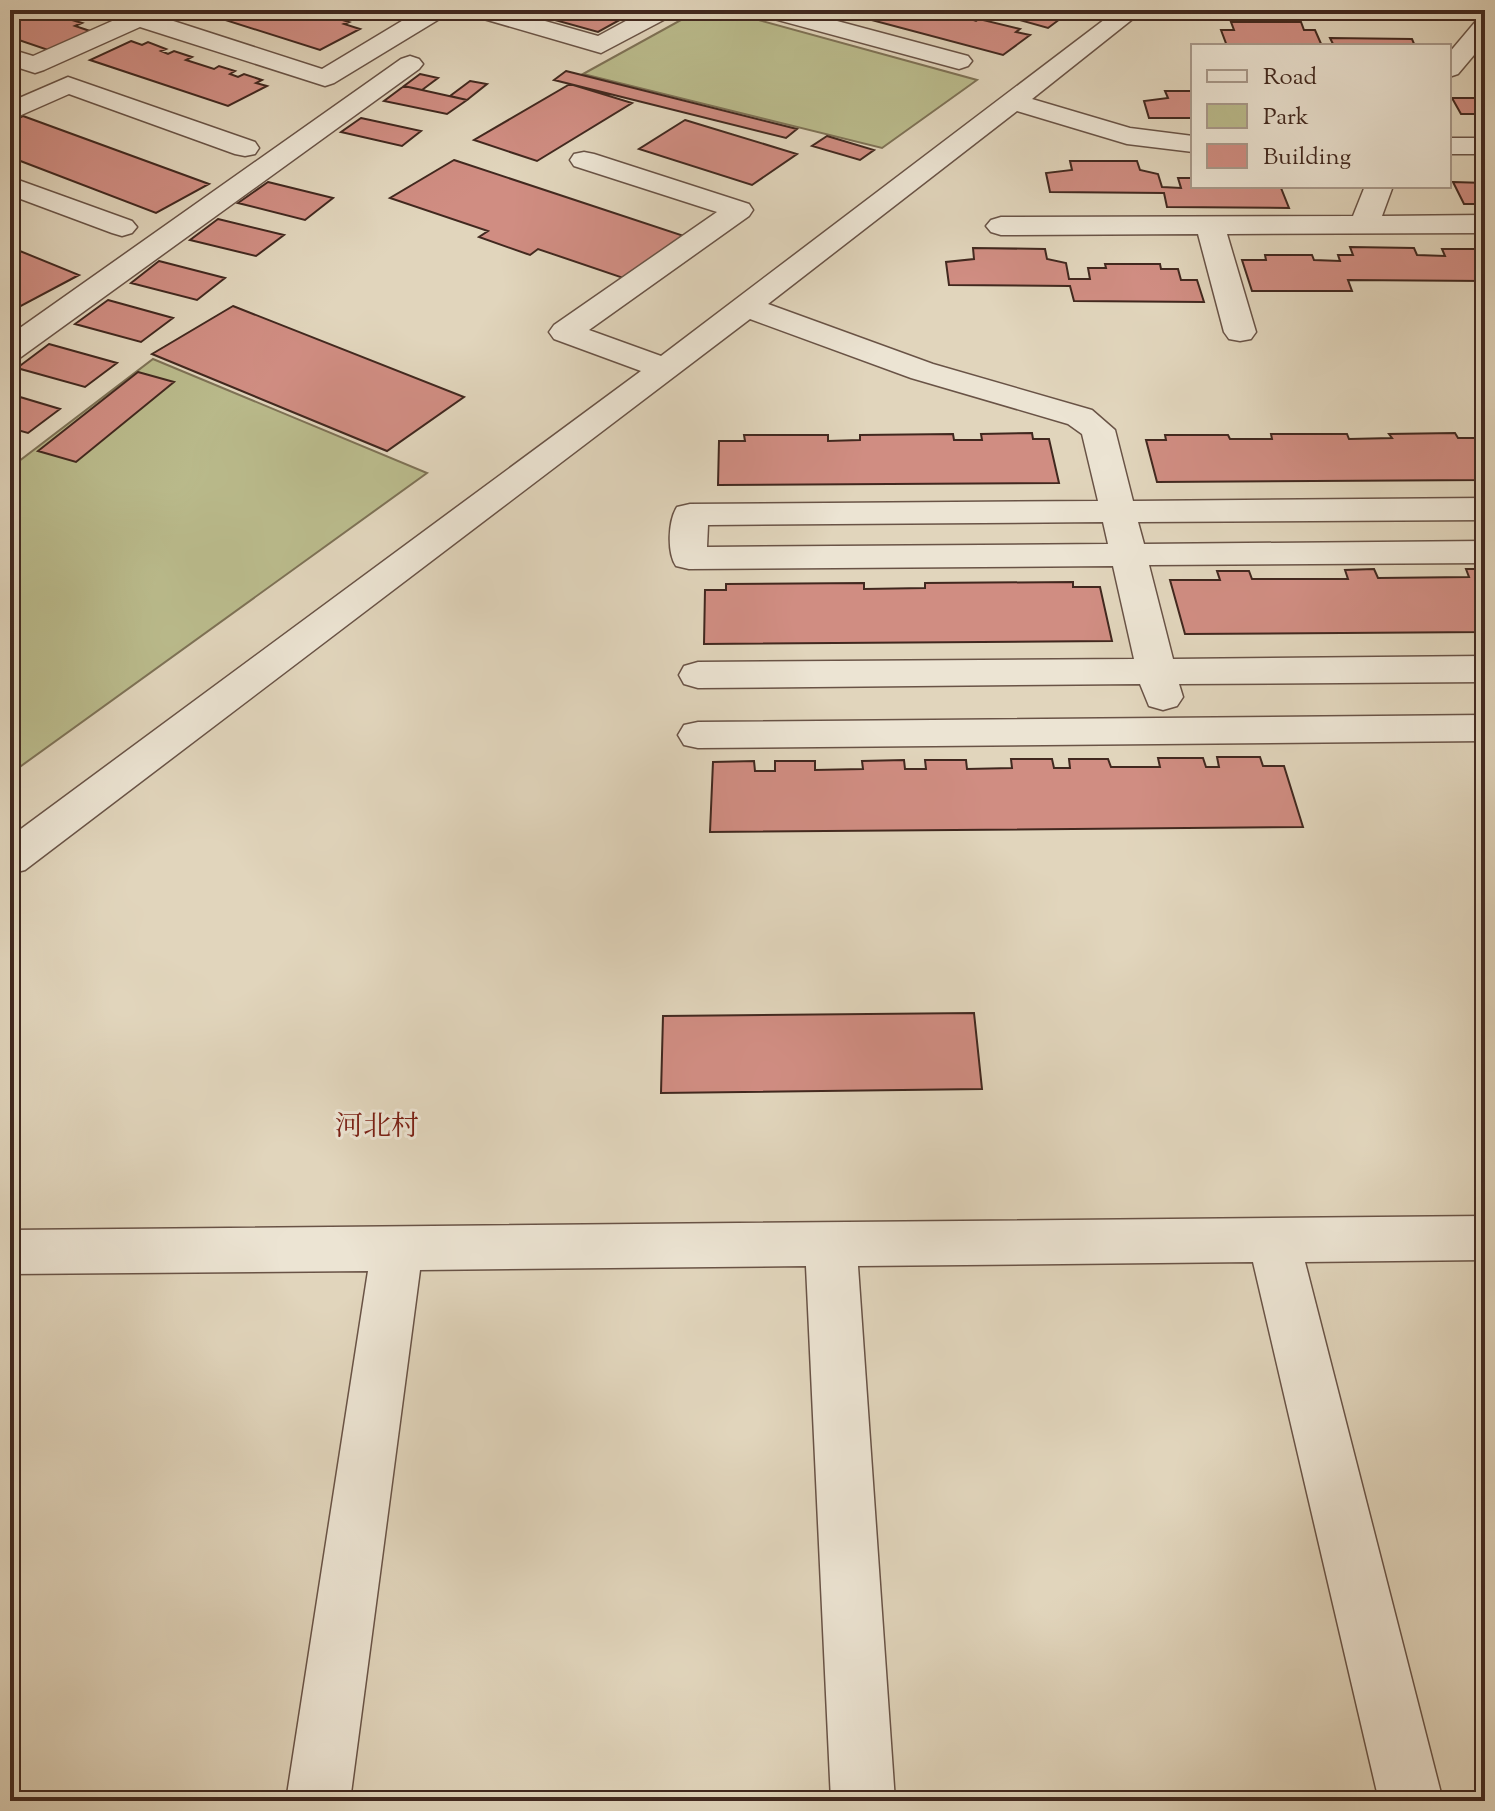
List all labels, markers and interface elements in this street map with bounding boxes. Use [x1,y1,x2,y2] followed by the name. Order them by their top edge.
[1191,44,1451,188] legend
[1263,61,1317,95] text: Road
[1263,101,1309,135] text: Park
[1263,141,1352,175] text: Building
[335,1108,419,1148] district label: 河北村

